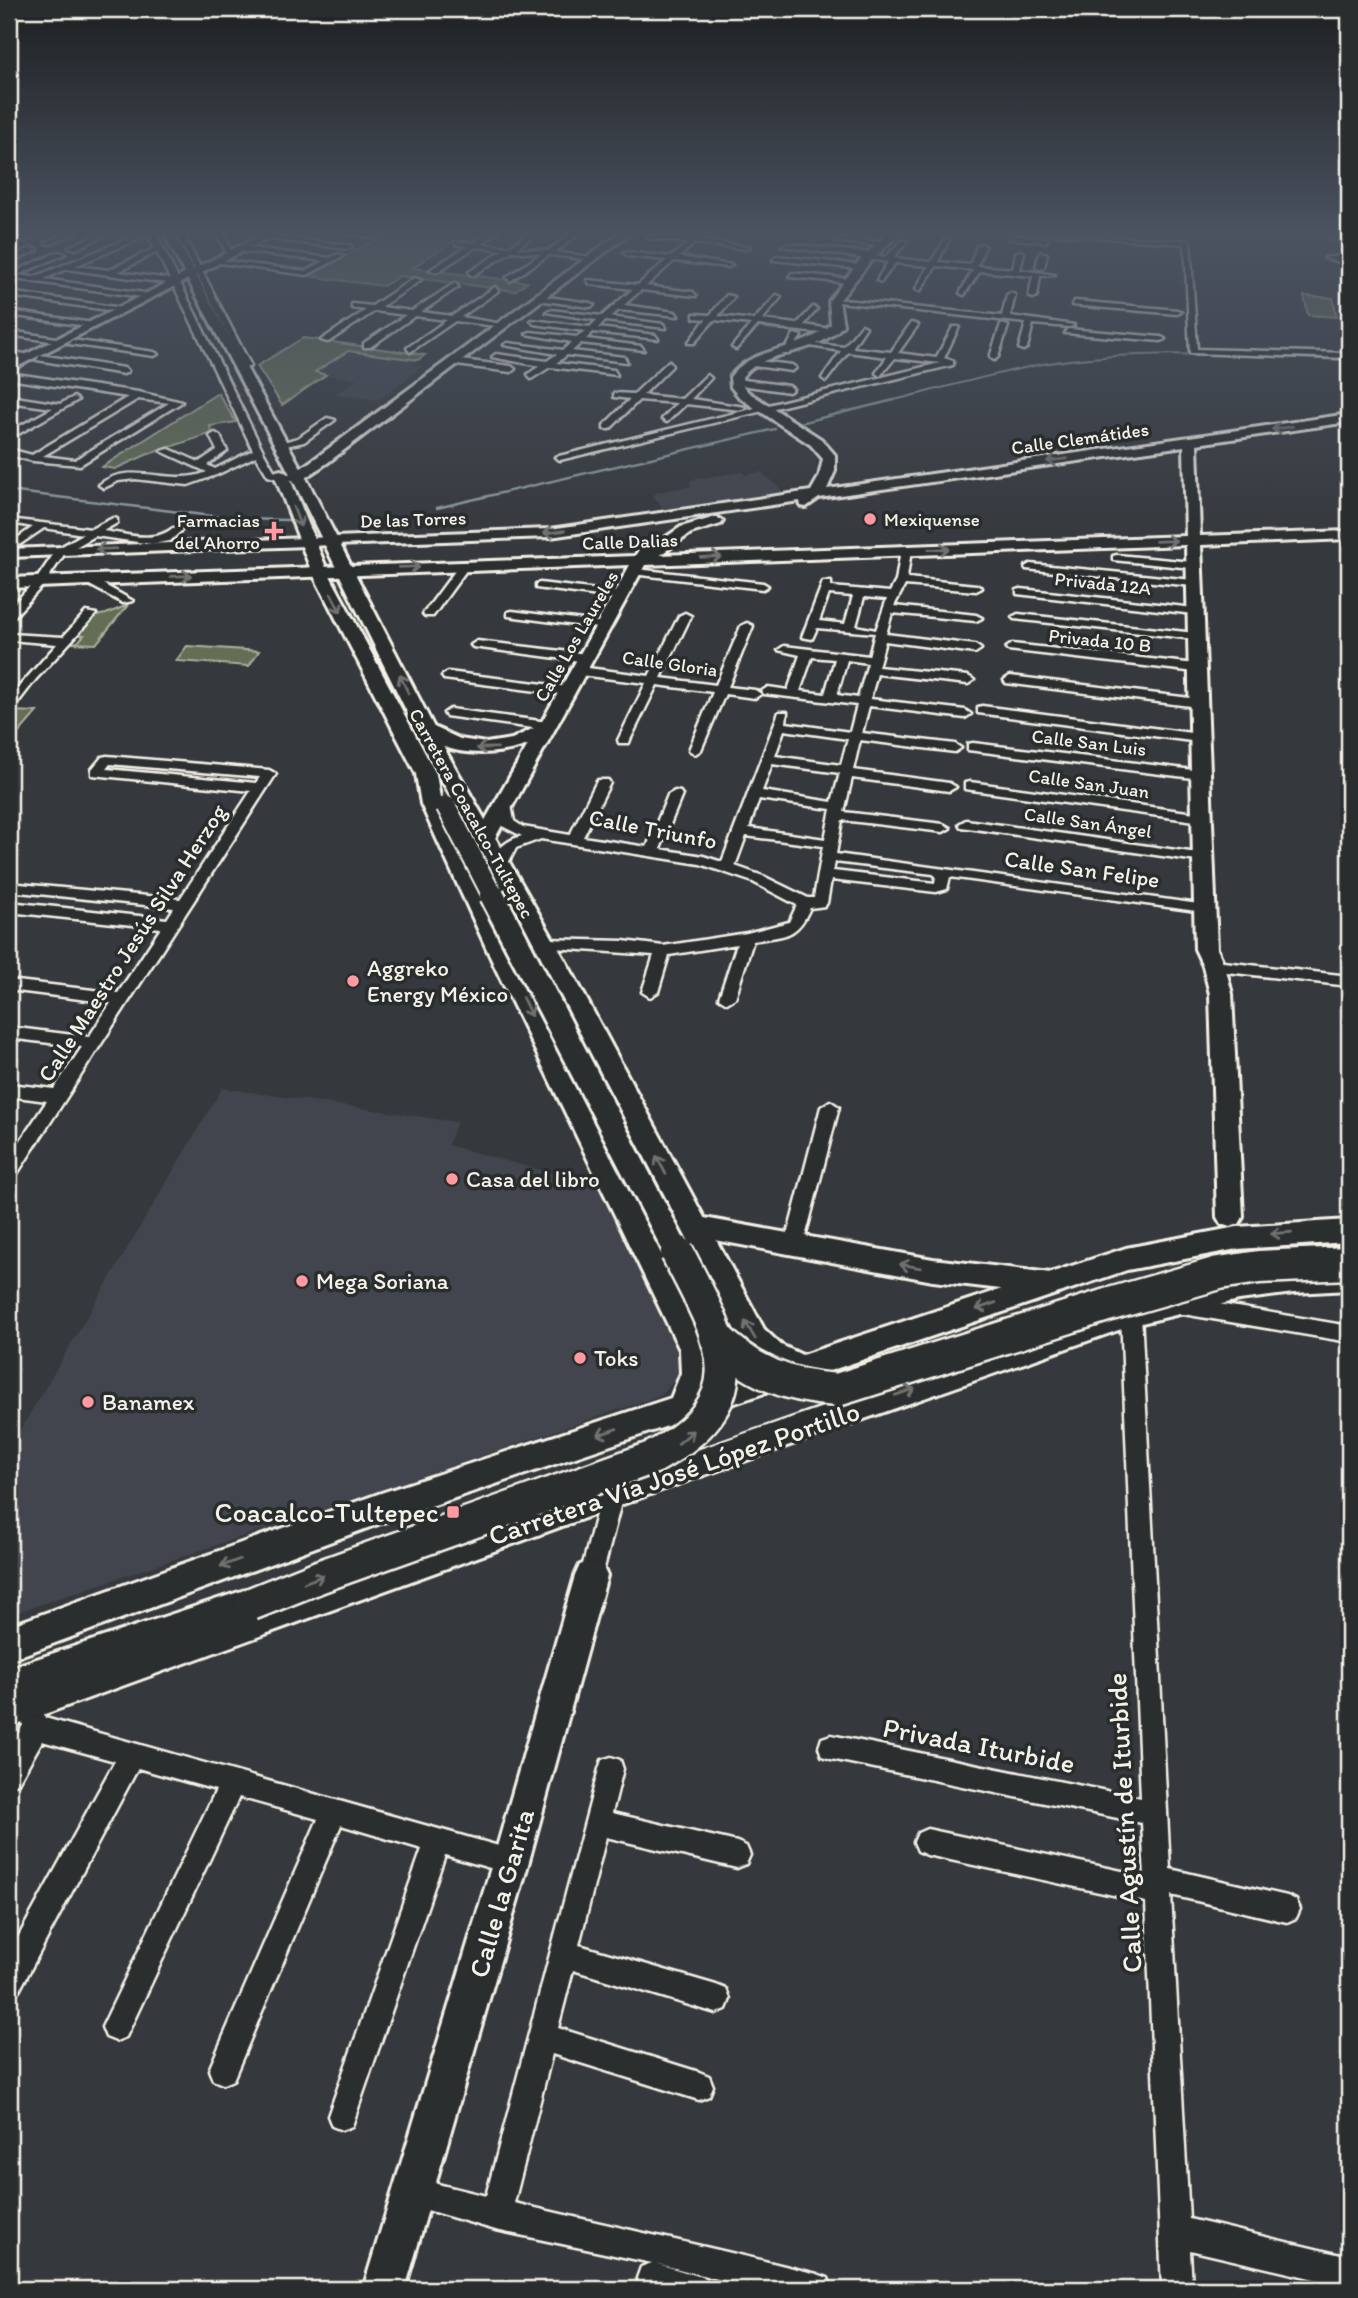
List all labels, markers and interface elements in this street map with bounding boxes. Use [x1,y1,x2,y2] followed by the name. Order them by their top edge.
[1010,417,1150,460] street label: Calle Clemátides
[1271,421,1294,434] one-way arrow
[1046,454,1068,467] one-way arrow
[291,506,304,528] one-way arrow
[360,506,467,533] street label: De las Torres
[884,508,980,531] place label: Mexiquense
[175,509,260,554] place label: Farmacias del Ahorro
[862,511,878,527] marker: Mexiquense
[266,523,282,539] marker: Farmacias del Ahorro
[543,526,566,539] one-way arrow
[582,528,678,555] street label: Calle Dalias
[1154,535,1177,548] one-way arrow
[95,543,118,556] one-way arrow
[927,543,950,556] one-way arrow
[700,551,723,564] one-way arrow
[397,561,420,574] one-way arrow
[530,566,623,706] street label: Calle Los Laureles
[1054,567,1152,600] street label: Privada 12A
[170,570,193,583] one-way arrow
[329,592,343,613] one-way arrow
[1048,624,1152,657] street label: Privada 10 B
[621,645,719,682] street label: Calle Gloria
[396,674,410,695] one-way arrow
[404,704,539,922] street label: Carretera Coacalco-Tultepec
[1030,724,1148,761] street label: Calle San Luis
[475,741,498,755] one-way arrow
[1027,764,1151,803] street label: Calle San Juan
[32,799,232,1087] street label: Calle Maestro Jesús Silva Herzog
[1023,802,1154,843] street label: Calle San Ángel
[587,803,719,855] street label: Calle Triunfo
[1003,844,1161,894] street label: Calle San Felipe
[367,954,508,1008] place label: Aggreko Energy México
[345,973,361,989] marker: Aggreko Energy México
[520,996,534,1017] one-way arrow
[654,1155,668,1176] one-way arrow
[466,1165,600,1193] place label: Casa del libro
[444,1171,460,1187] marker: Casa del libro
[1270,1227,1293,1240] one-way arrow
[899,1259,922,1272] one-way arrow
[316,1267,449,1295] place label: Mega Soriana
[294,1273,310,1289] marker: Mega Soriana
[975,1301,997,1313] one-way arrow
[743,1321,757,1341] one-way arrow
[594,1344,639,1372] place label: Toks
[572,1350,588,1366] marker: Toks
[893,1385,915,1397] one-way arrow
[102,1388,195,1416] place label: Banamex
[484,1393,864,1553] street label: Carretera Vía José López Portillo
[80,1394,96,1410] marker: Banamex
[597,1427,619,1440] one-way arrow
[677,1429,695,1445] one-way arrow
[214,1495,439,1529] place label: Coacalco-Tultepec
[445,1504,461,1520] marker: Coacalco-Tultepec
[220,1557,242,1570] one-way arrow
[302,1571,324,1584] one-way arrow
[1099,1672,1149,1974] street label: Calle Agustín de Iturbide
[880,1710,1078,1780] street label: Privada Iturbide
[461,1804,541,1981] street label: Calle la Garita

